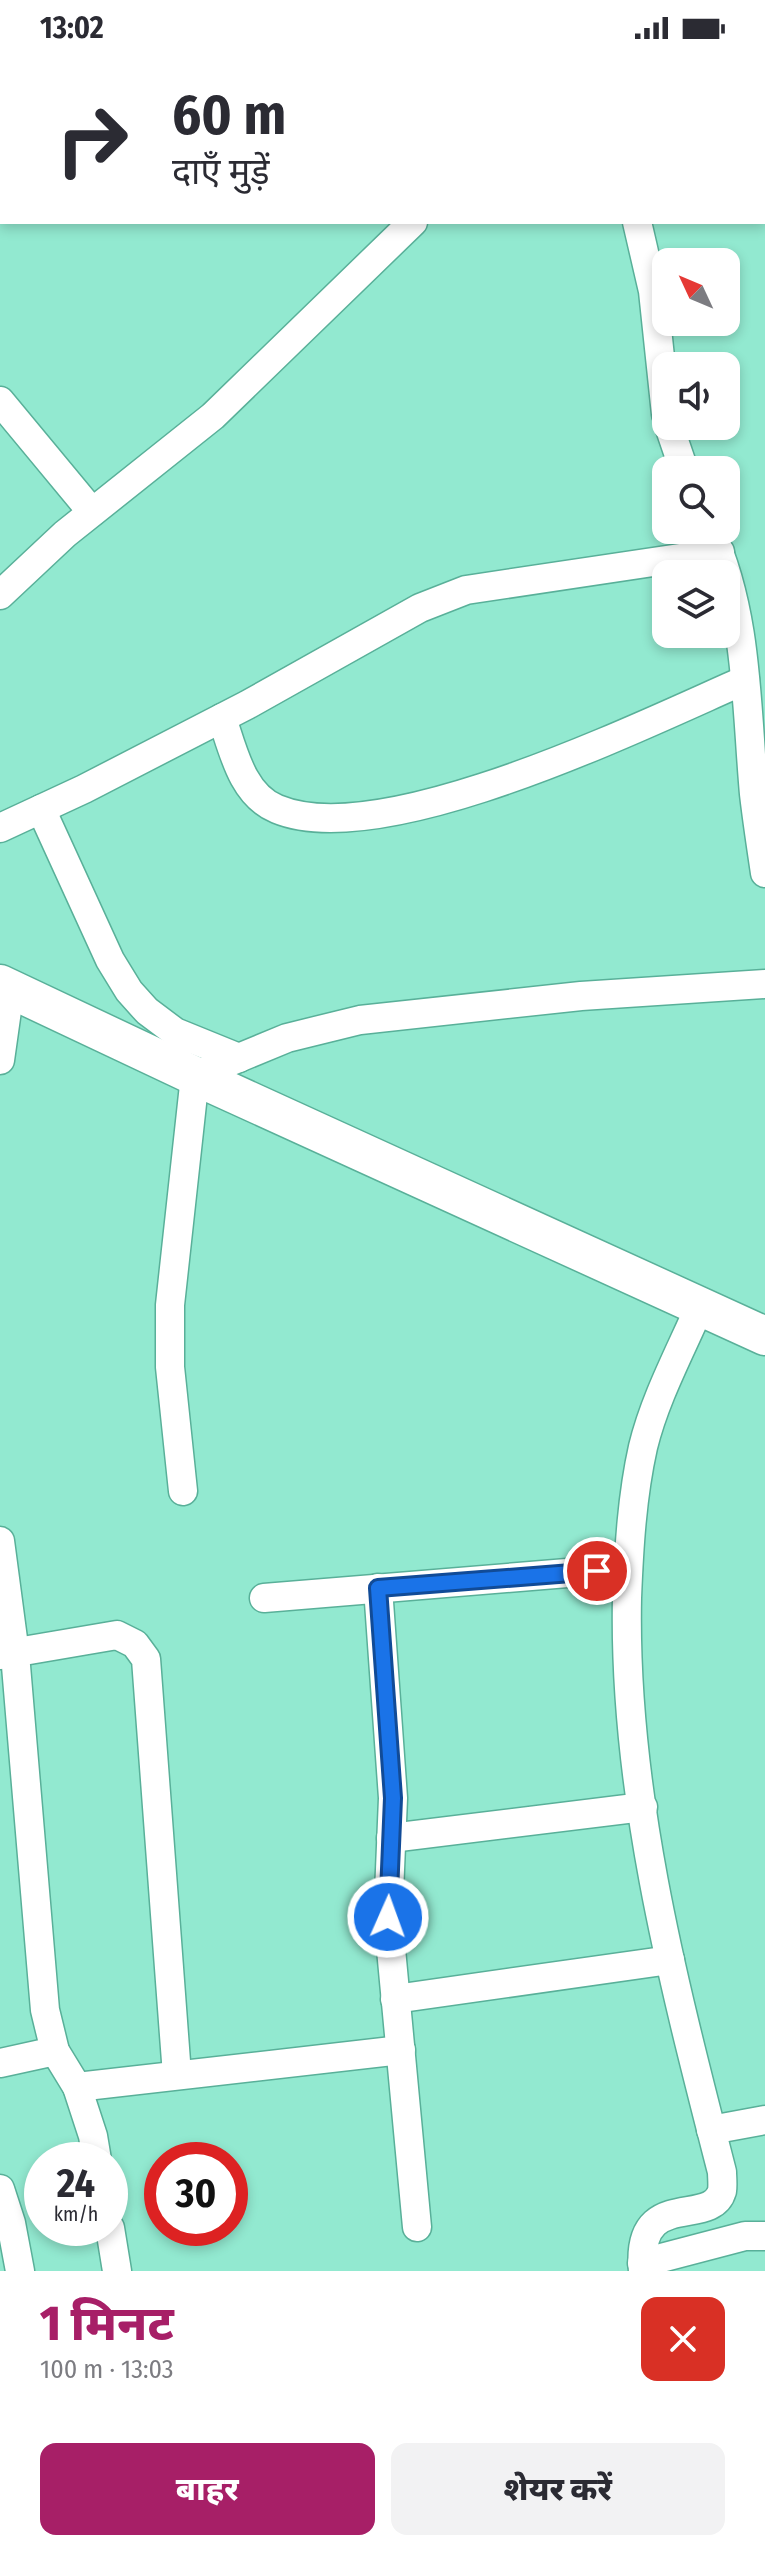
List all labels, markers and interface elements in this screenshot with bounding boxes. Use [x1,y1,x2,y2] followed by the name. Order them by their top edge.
[40,10,104,46] text: 13:02
[172,82,286,149] text: 60 m
[40,88,144,192] icon: right
[172,150,270,194] text: दाएँ मुड़ें
[652,248,740,336] north arrow
[652,248,740,648] map controls
[652,352,740,440] button: sound
[652,456,740,544] button: search
[652,560,740,648] button: layers
[563,1537,631,1605] pin
[575,1549,619,1593] icon: arrive
[346,1875,430,1959] position arrow
[144,2142,248,2246] speed limit sign: 30
[57,2160,95,2208] text: 24
[54,2202,98,2226] text: km/h
[40,2295,174,2353] text: 1 मिनट
[641,2297,725,2381] button: close
[40,2354,173,2385] text: 100 m · 13:03
[40,2443,375,2535] button: बाहर
[391,2443,725,2535] button: शेयर करें

